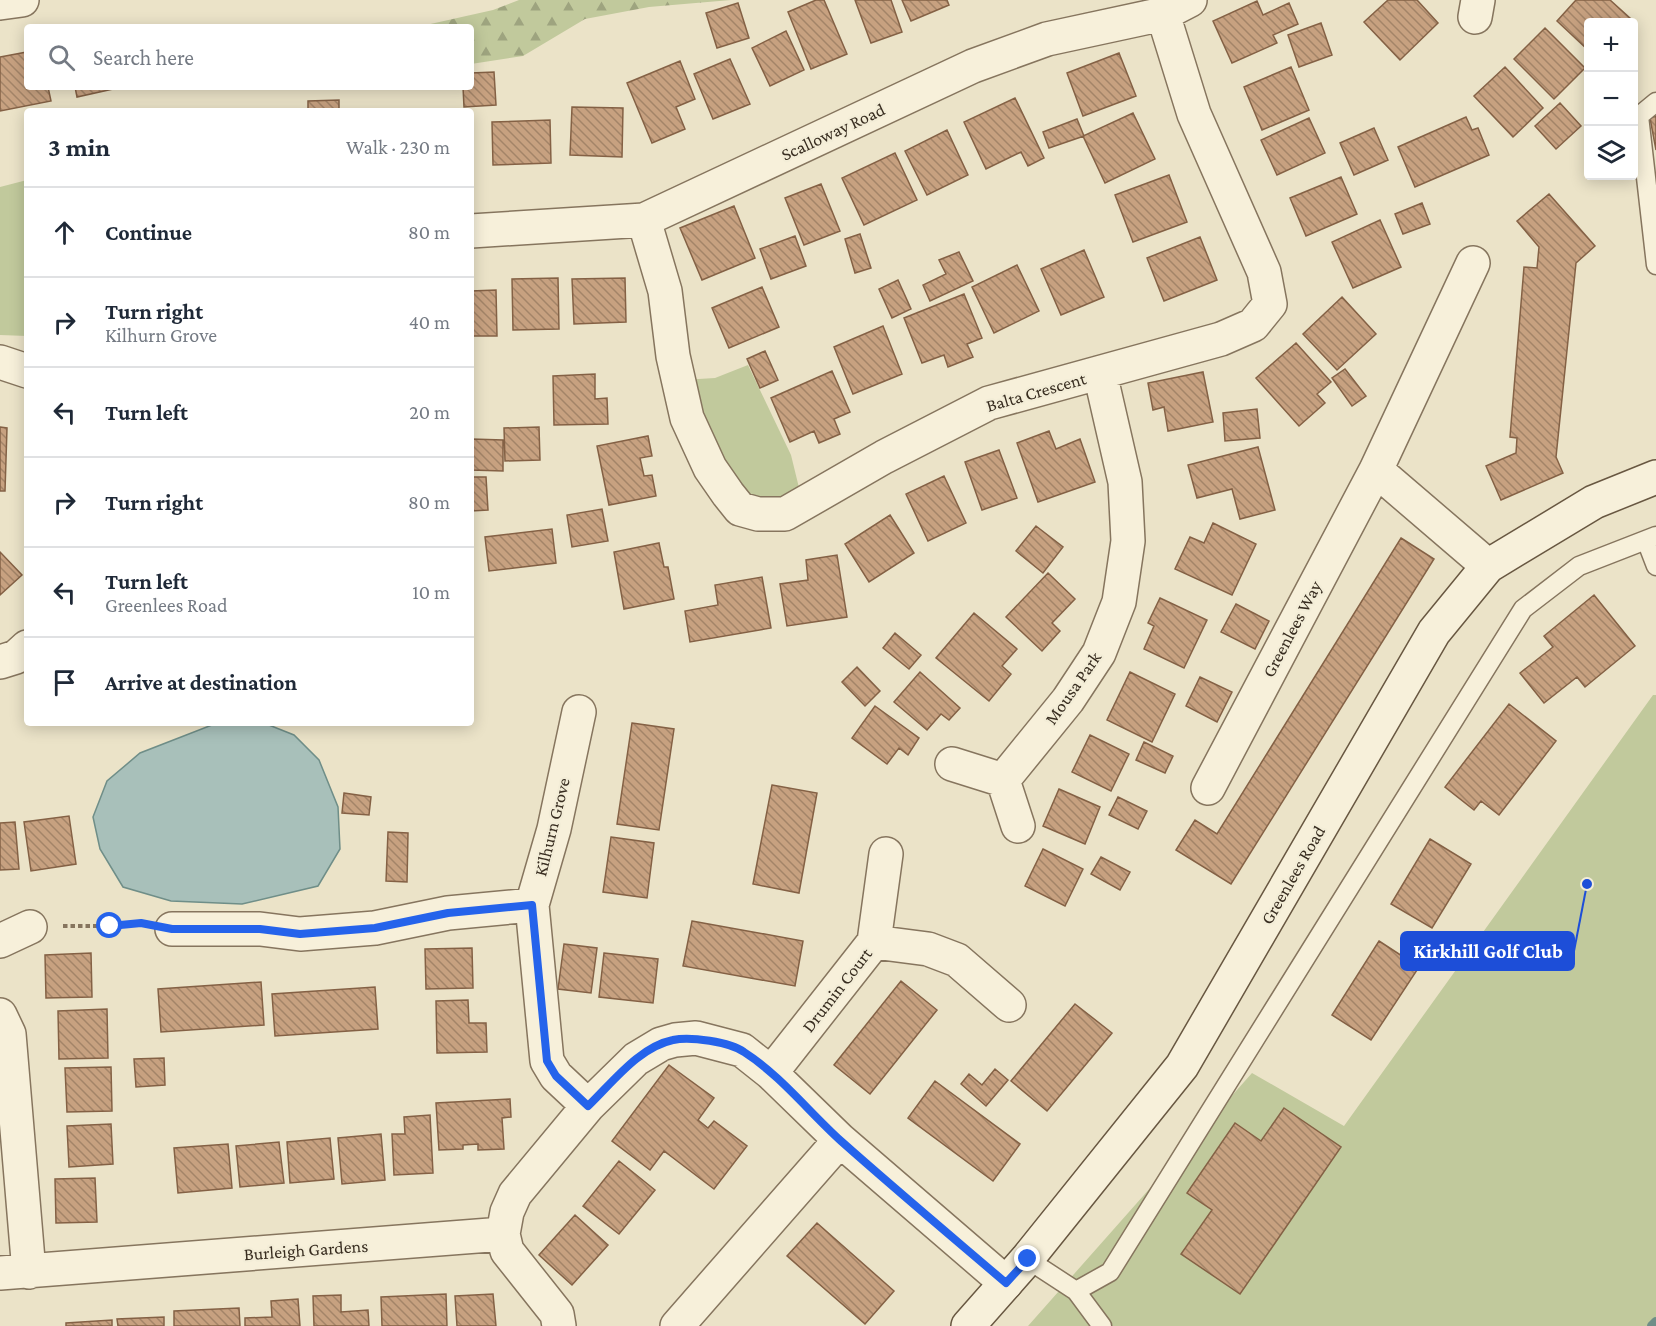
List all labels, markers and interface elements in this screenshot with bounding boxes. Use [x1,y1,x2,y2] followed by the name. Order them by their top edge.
[1584,18,1638,180] map controls
[1584,18,1638,72] button: +
[24,24,474,90] search box
[45,41,78,74] icon: search
[93,45,194,70] text: Search here
[1584,72,1638,126] button: −
[778,99,888,165] street label: Scalloway Road
[1584,126,1638,180] button: layers
[48,133,110,162] text: 3 min
[346,136,450,158] text: Walk · 230 m
[48,216,81,249] icon: ahead
[105,220,192,245] text: Continue
[408,221,450,243] text: 80 m
[105,299,203,324] text: Turn right
[48,306,81,339] icon: right
[409,311,450,333] text: 40 m
[105,324,217,346] text: Kilhurn Grove
[984,368,1089,416] street label: Balta Crescent
[48,396,81,429] icon: left
[105,400,188,425] text: Turn left
[409,401,450,423] text: 20 m
[48,486,81,519] icon: right
[105,490,203,515] text: Turn right
[408,491,450,513] text: 80 m
[105,569,188,594] text: Turn left
[48,576,81,609] icon: left
[1258,577,1326,681] street label: Greenlees Way
[412,581,450,603] text: 10 m
[105,594,228,616] text: Greenlees Road
[1041,647,1106,728] street label: Mousa Park
[48,666,81,699] icon: arrive
[105,670,297,695] text: Arrive at destination
[530,776,574,878] street label: Kilhurn Grove
[1257,822,1330,928] street label: Greenlees Road
[96,912,122,938] route start
[1401,932,1574,970] callout: Kirkhill Golf Club
[1413,940,1563,962] text: Kirkhill Golf Club
[798,943,877,1036] street label: Drumin Court
[243,1236,369,1264] street label: Burleigh Gardens
[1014,1245,1040,1271] route end

